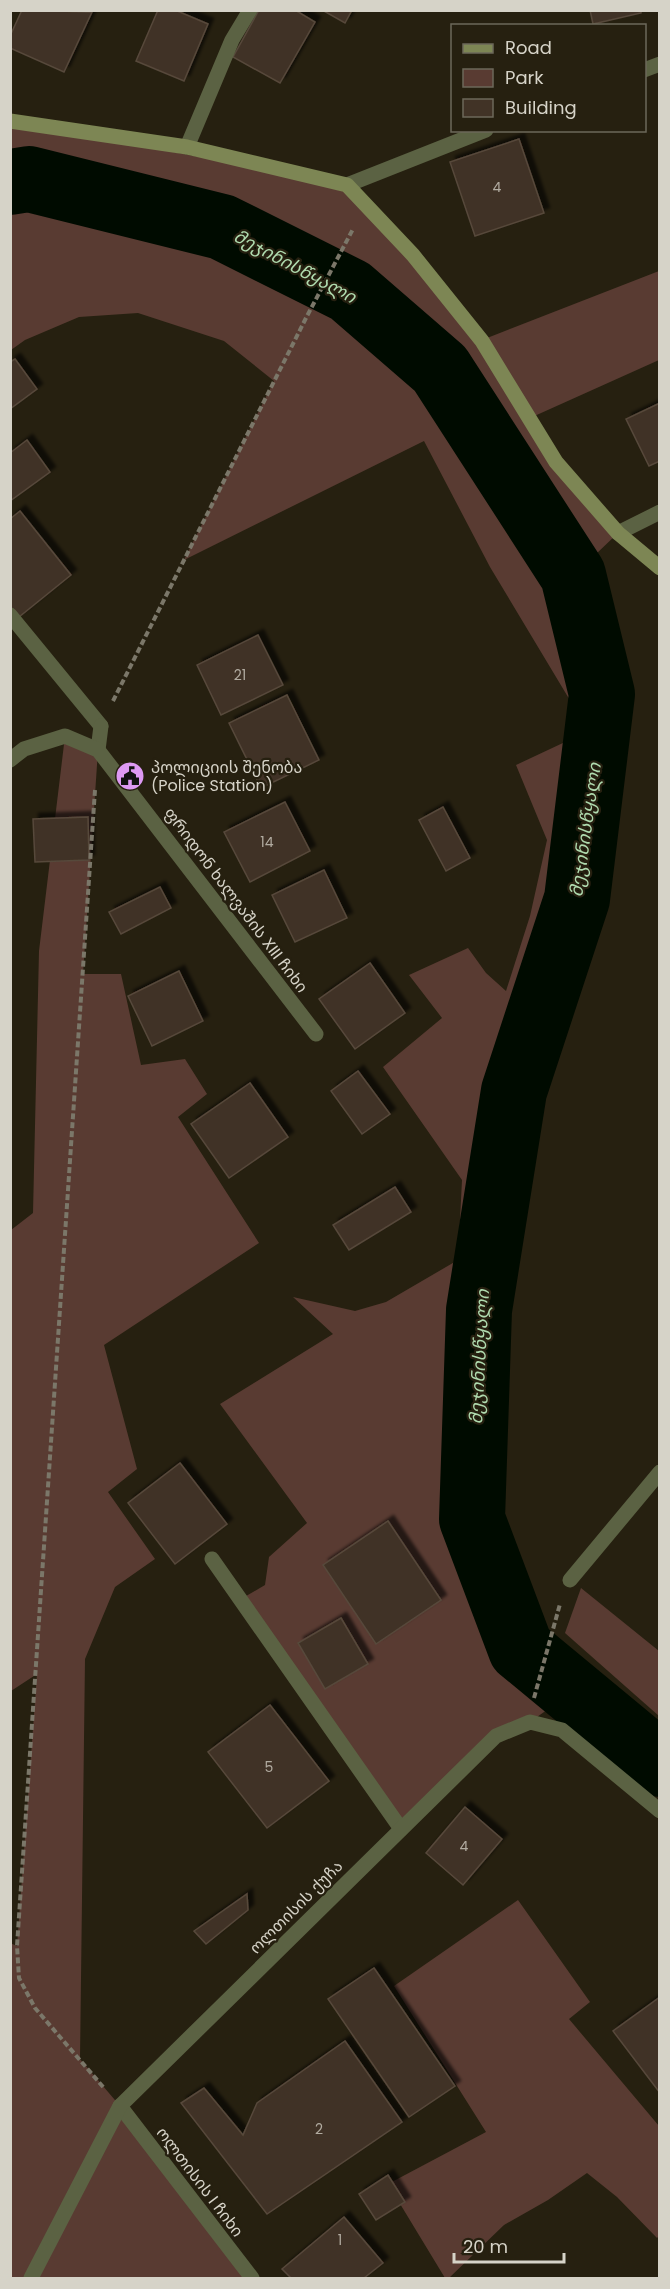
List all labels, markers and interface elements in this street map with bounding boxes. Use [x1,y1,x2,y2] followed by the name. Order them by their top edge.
[451,24,646,132] legend
[505,35,552,60] text: Road
[505,65,544,90] text: Park
[505,95,577,120] text: Building
[493,177,502,197] house number: 4
[229,223,361,309] water label: მეჯინისწყალი
[234,665,246,685] house number: 21
[151,756,302,797] place label: პოლიციის შენობა (Police Station)
[114,760,146,792] public building icon: პოლიციის შენობა (Police Station)
[563,761,607,899] water label: მეჯინისწყალი
[159,803,313,997] street label: ფრიდონ ხალვაშის XIII ჩიხი
[260,832,274,852] house number: 14
[463,1288,495,1425] water label: მეჯინისწყალი
[265,1757,273,1777] house number: 5
[460,1836,469,1856] house number: 4
[244,1855,348,1959] street label: ოლთისის ქუჩა
[315,2119,323,2139] house number: 2
[151,2122,249,2242] street label: ოლთისის I ჩიხი
[454,2226,564,2264] scale bar
[338,2230,342,2250] house number: 1
[463,2234,508,2259] text: 20 m

